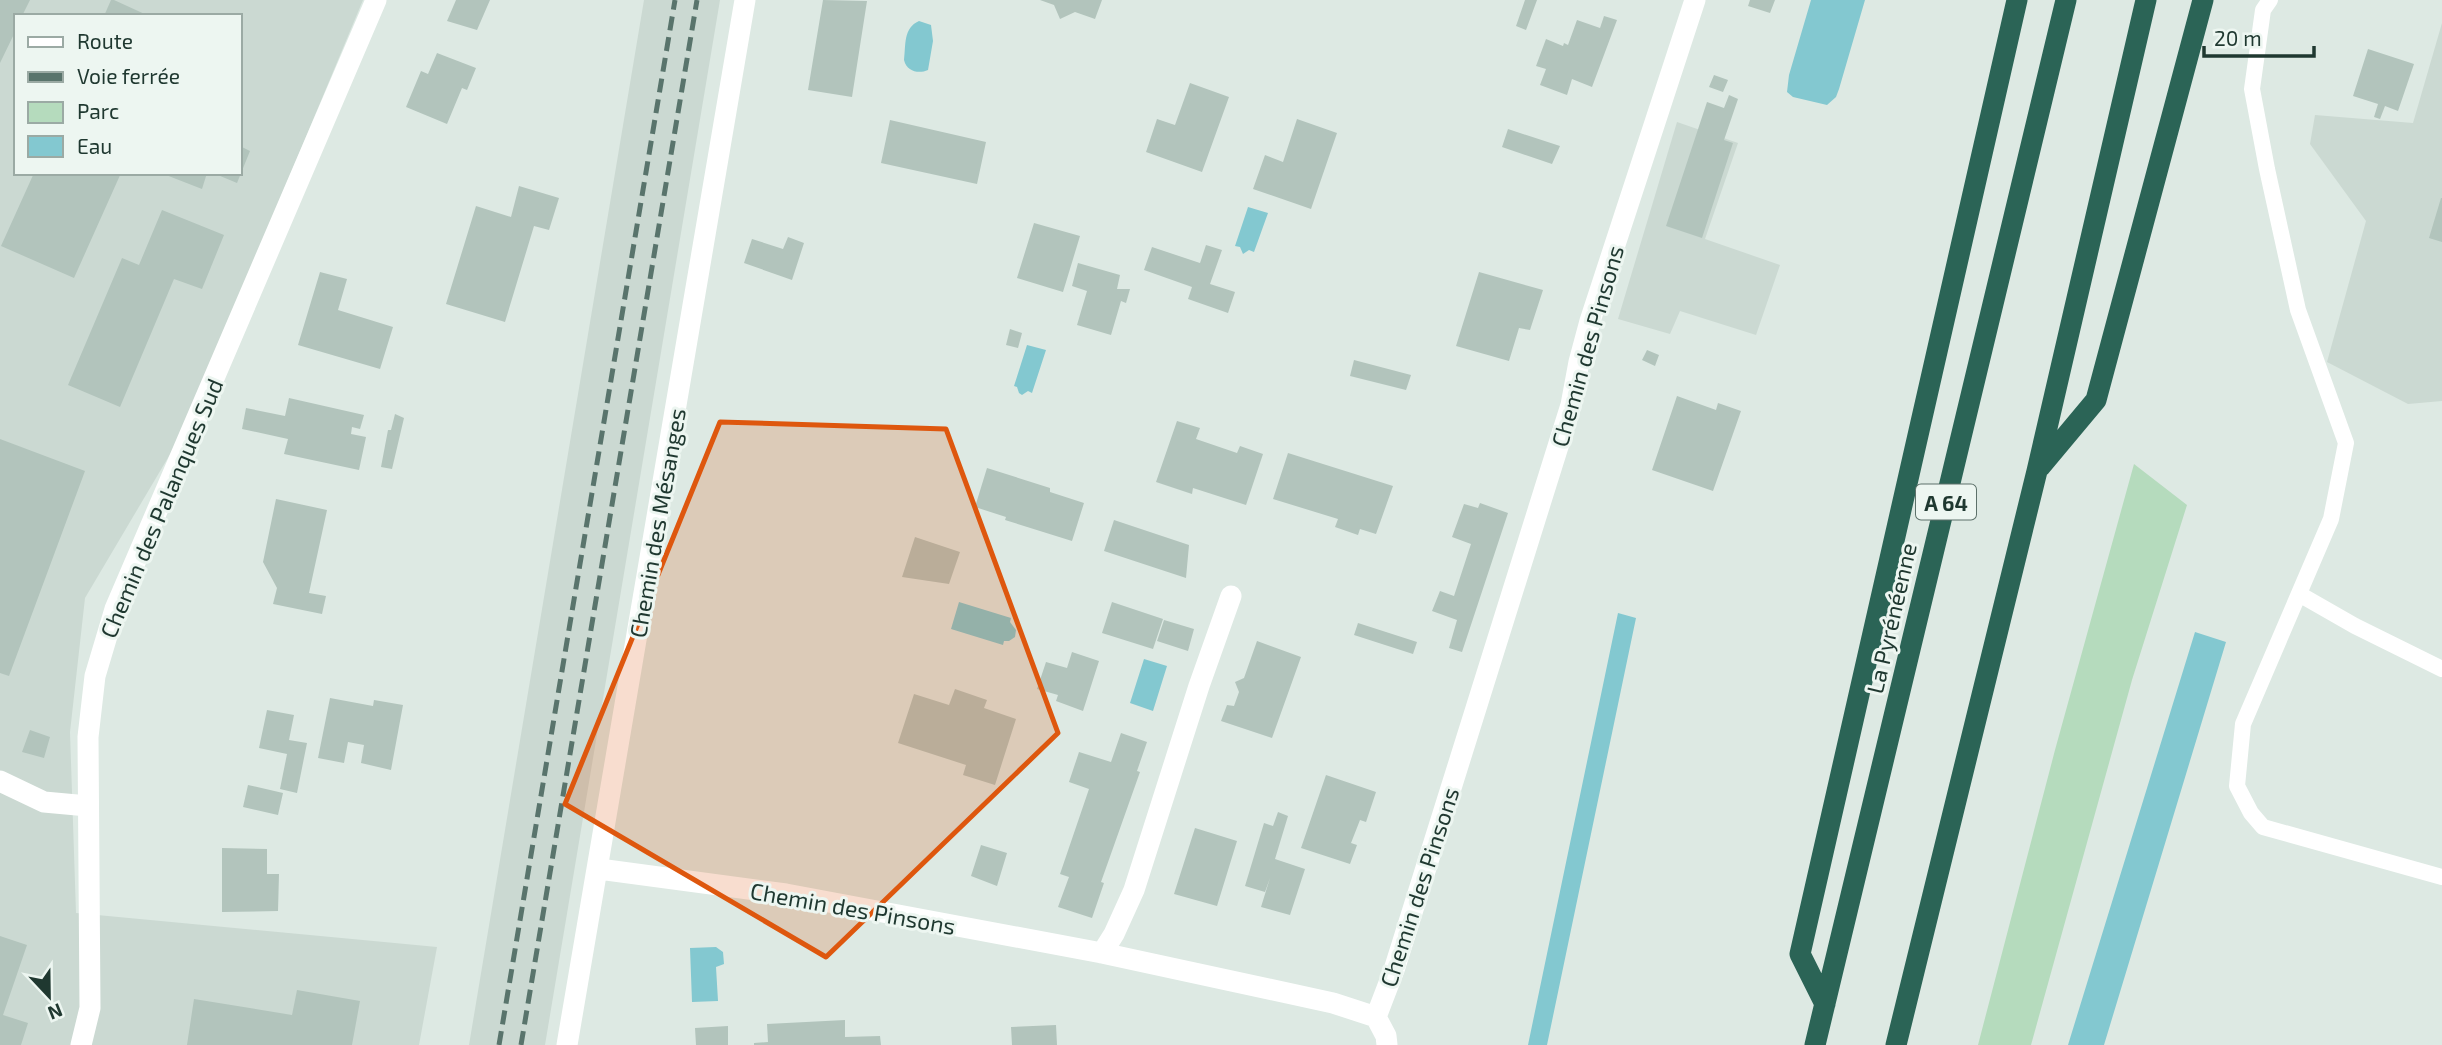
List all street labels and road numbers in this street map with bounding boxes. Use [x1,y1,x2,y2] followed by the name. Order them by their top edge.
[1545,242,1629,450] street label: Chemin des Pinsons
[94,374,228,642] street label: Chemin des Palanques Sud
[623,406,691,640] street label: Chemin des Mésanges
[1916,484,1976,520] road number: A 64
[1860,540,1922,696] street label: La Pyrénéenne
[1374,784,1464,990] street label: Chemin des Pinsons
[748,876,958,940] street label: Chemin des Pinsons

